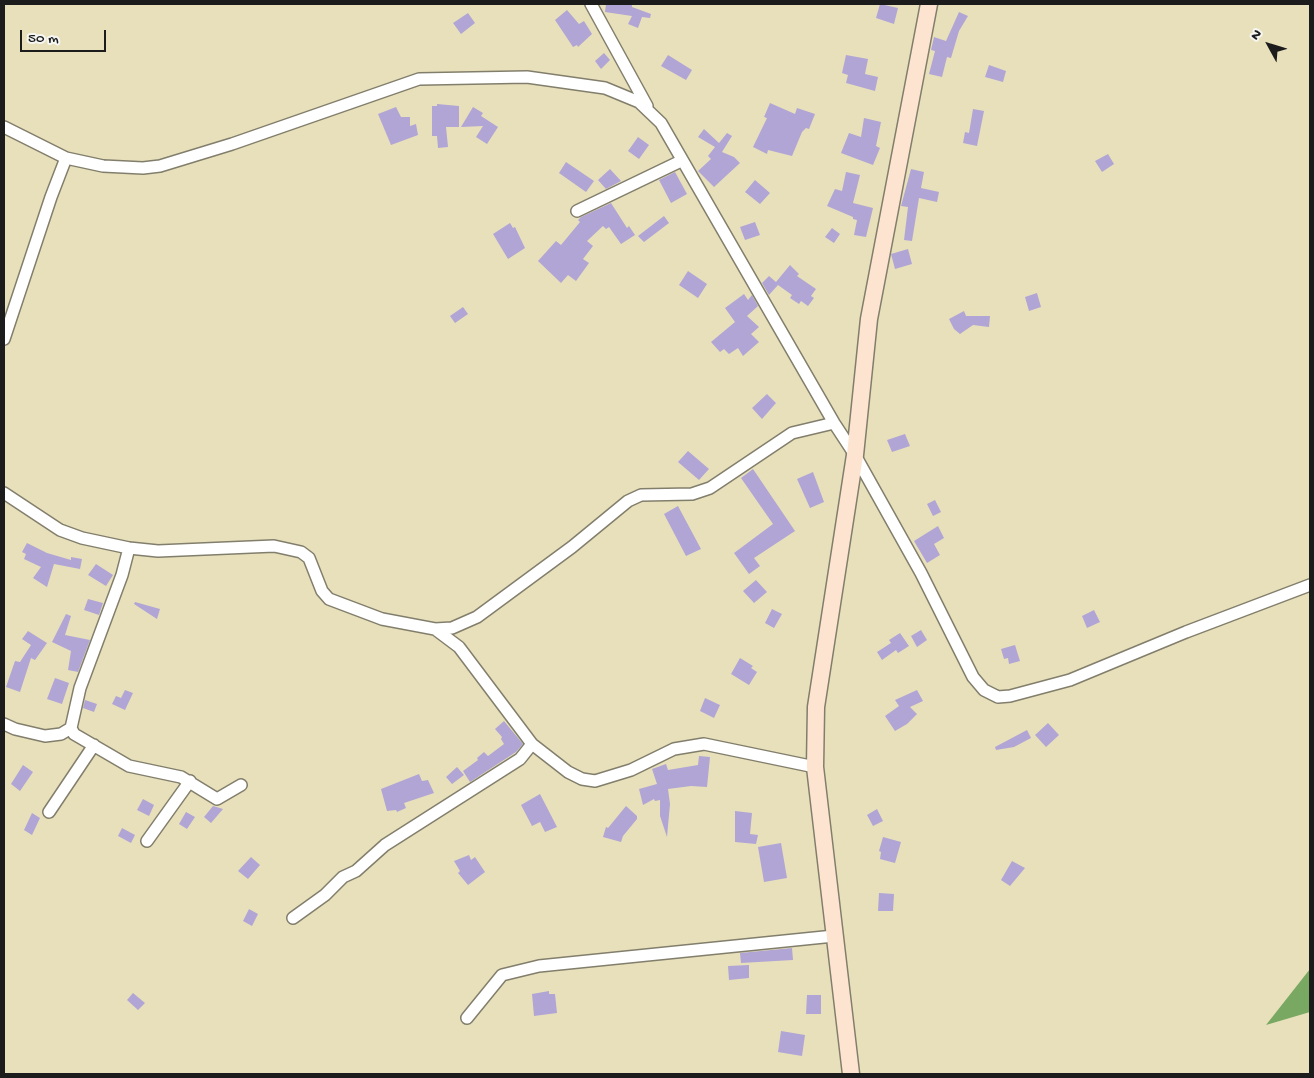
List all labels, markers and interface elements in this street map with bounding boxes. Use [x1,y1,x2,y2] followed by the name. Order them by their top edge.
[22,20,109,52] scale bar
[1244,20,1294,70] north arrow
[1247,26,1266,44] text: N
[28,30,59,48] text: 50 m

